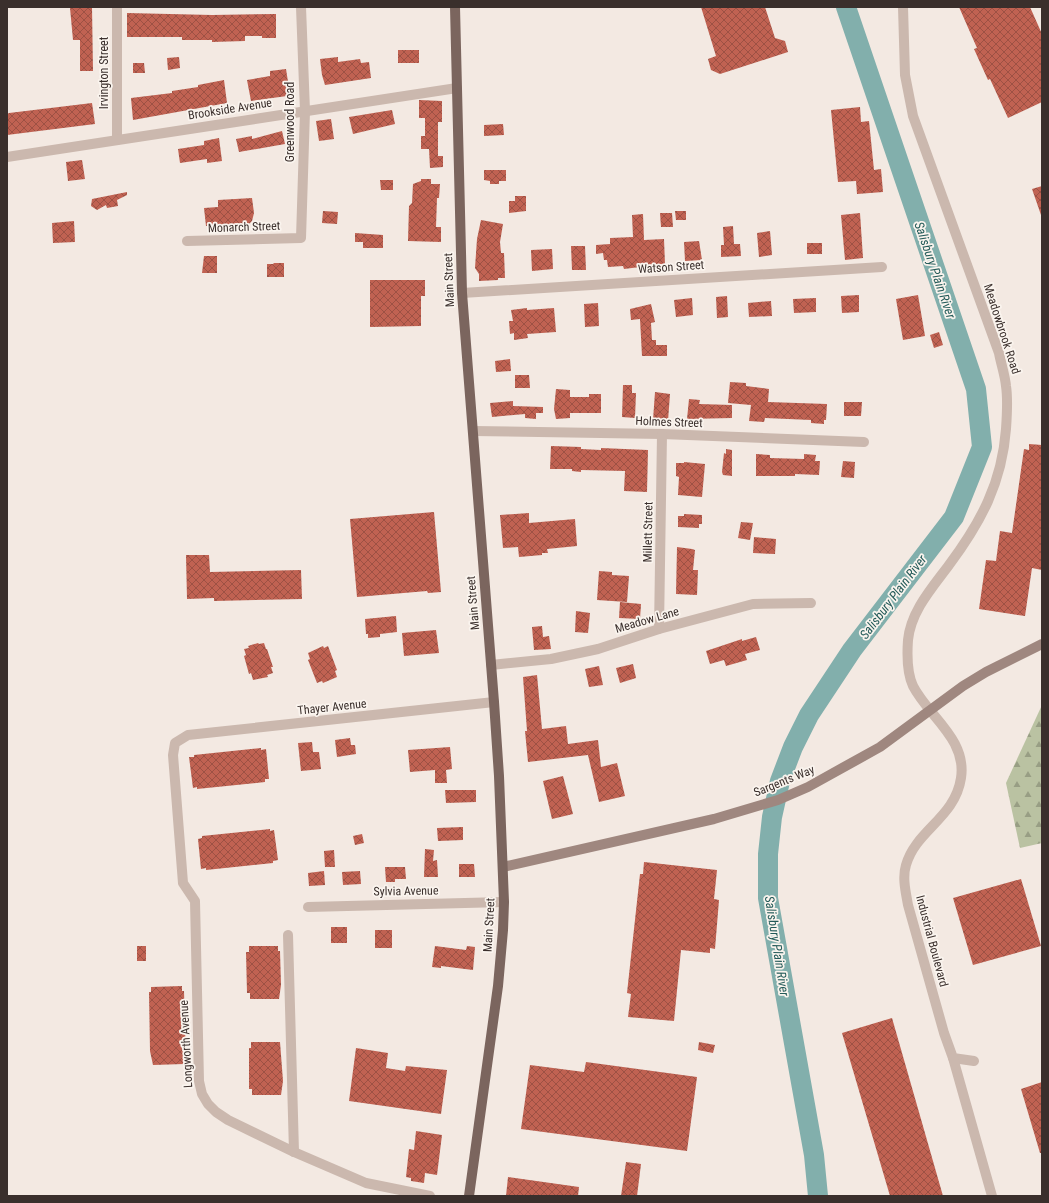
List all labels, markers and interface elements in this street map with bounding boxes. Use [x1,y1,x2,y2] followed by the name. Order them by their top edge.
[97,36,111,109] street label: Irvington Street
[283,82,297,162] street label: Greenwood Road
[187,95,273,123] street label: Brookside Avenue
[208,219,281,235] street label: Monarch Street
[911,220,959,321] water label: Salisbury Plain River
[441,252,457,307] street label: Main Street
[637,258,705,276] street label: Watson Street
[981,282,1023,376] street label: Meadowbrook Road
[635,414,703,430] street label: Holmes Street
[640,501,656,563] street label: Millett Street
[857,551,930,642] water label: Salisbury Plain River
[464,575,482,631] street label: Main Street
[613,604,681,636] street label: Meadow Lane
[297,696,368,718] street label: Thayer Avenue
[752,762,816,800] street label: Sargents Way
[373,883,439,899] street label: Sylvia Avenue
[913,894,951,988] street label: Industrial Boulevard
[762,895,792,998] water label: Salisbury Plain River
[481,897,497,952] street label: Main Street
[177,999,195,1088] street label: Longworth Avenue

